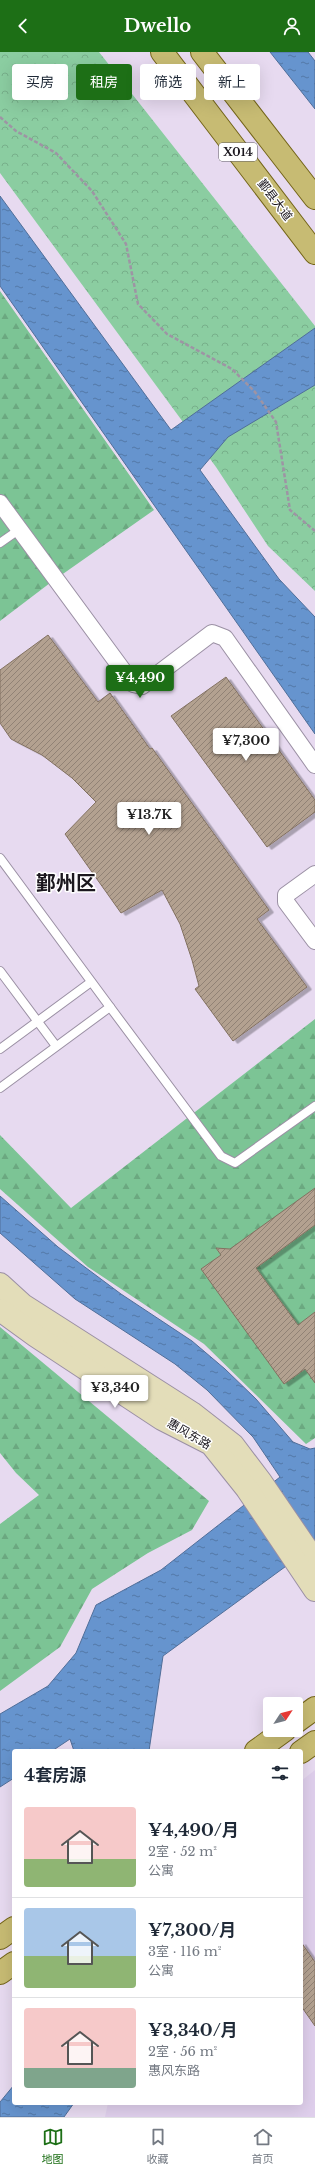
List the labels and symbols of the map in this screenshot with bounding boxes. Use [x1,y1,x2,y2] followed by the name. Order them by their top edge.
[219,143,257,161] road number: X014
[255,176,296,223] street label: 鄞县大道
[107,665,173,699] pin: ¥4,490
[213,728,279,762] pin: ¥7,300
[116,802,182,836] pin: ¥13.7K
[36,871,96,895] district label: 鄞州区
[82,1375,148,1409] pin: ¥3,340
[165,1415,214,1452] street label: 惠风东路
[263,1697,303,1737] north arrow

